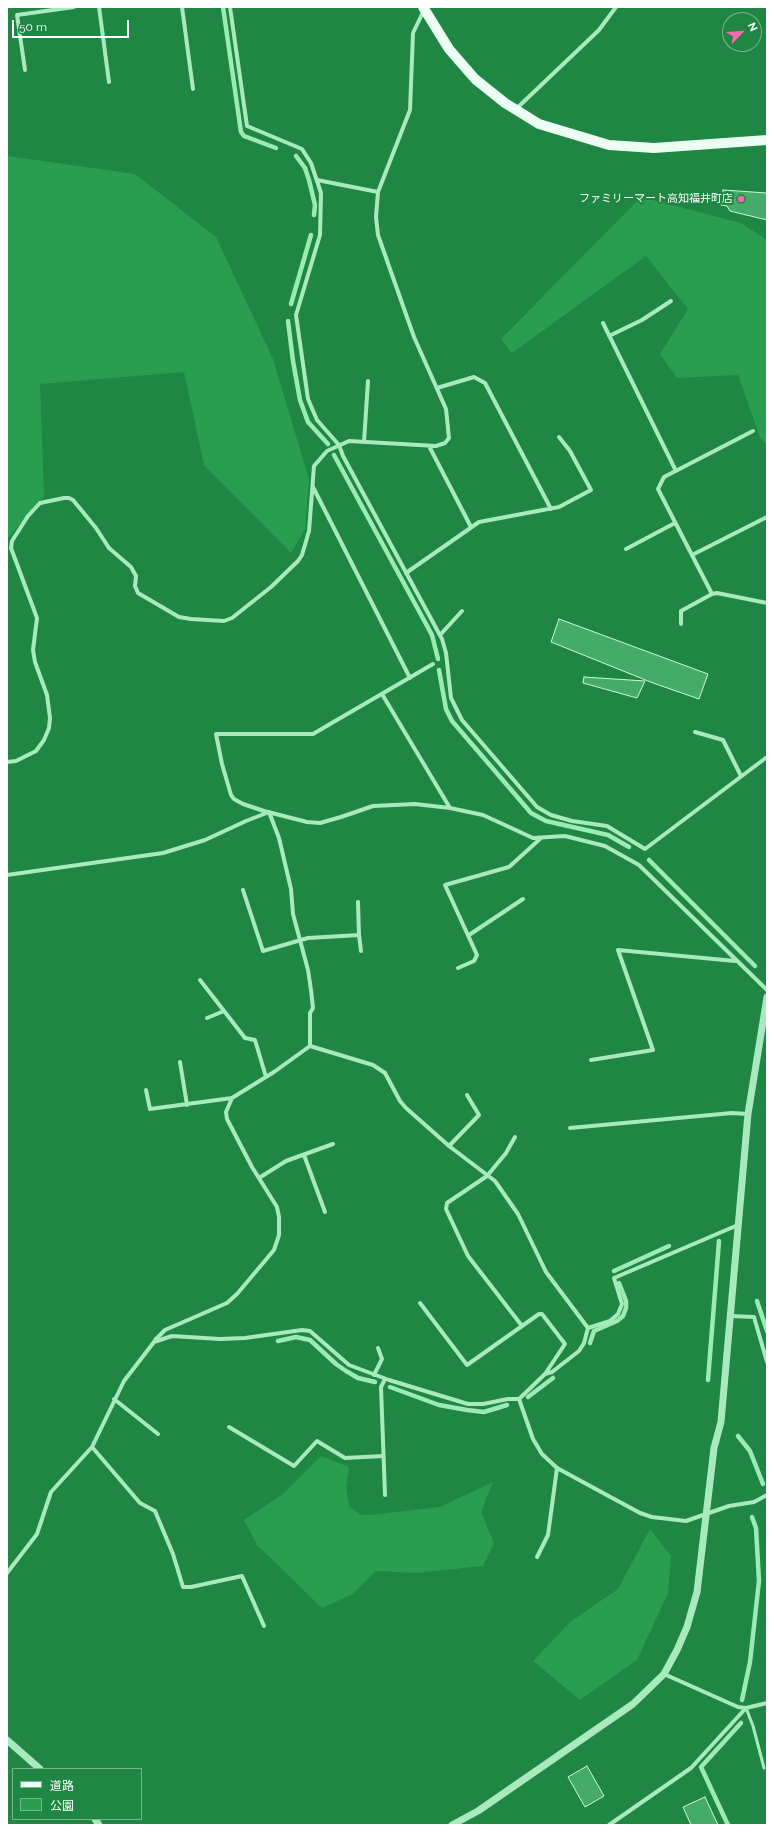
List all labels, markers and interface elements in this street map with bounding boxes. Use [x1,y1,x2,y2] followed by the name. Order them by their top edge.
[14,12,131,38] scale bar
[722,12,762,52] north arrow
[19,20,47,34] text: 50 m
[745,21,760,34] text: N
[579,192,733,206] place label: ファミリーマート高知福井町店
[736,194,746,204] marker: ファミリーマート高知福井町店
[12,1768,142,1820] legend
[50,1779,74,1793] text: 道路
[50,1799,74,1813] text: 公園

